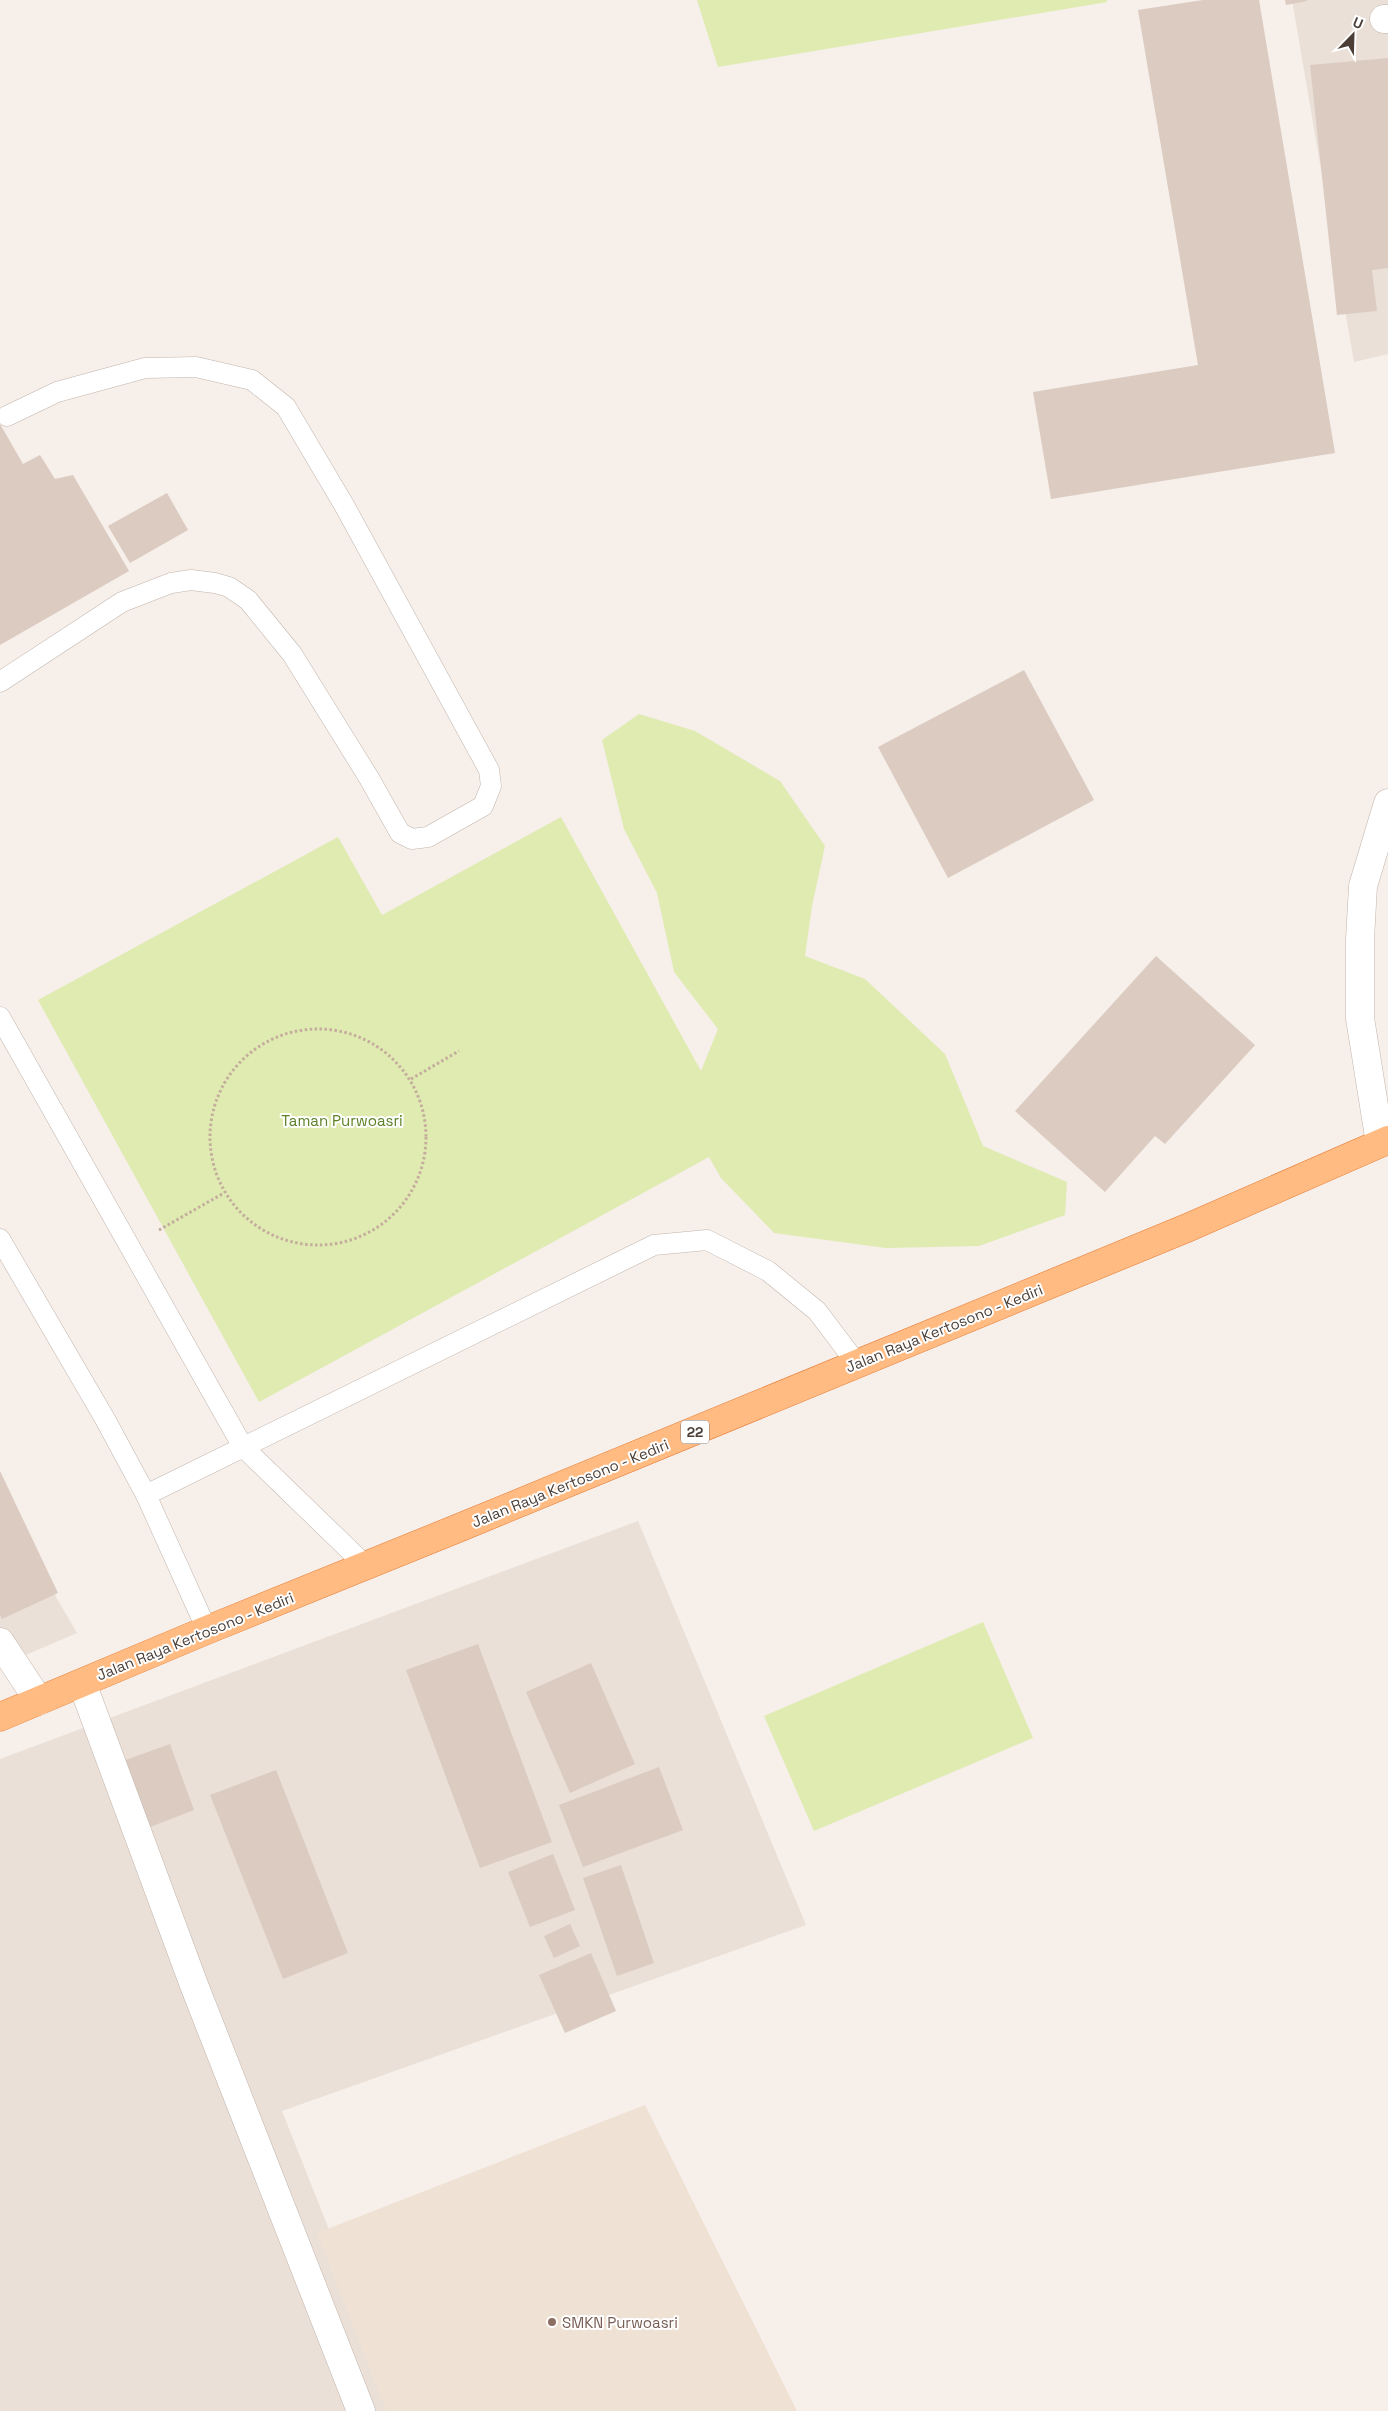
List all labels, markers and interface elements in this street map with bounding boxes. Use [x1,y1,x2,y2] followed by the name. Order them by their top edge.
[1328,10,1378,60] north arrow
[1350,13,1366,33] text: U
[281,1111,403,1130] park label: Taman Purwoasri
[843,1280,1045,1376] street label: Jalan Raya Kertosono - Kediri
[681,1420,709,1444] road number: 22
[469,1435,671,1531] street label: Jalan Raya Kertosono - Kediri
[94,1588,296,1684] street label: Jalan Raya Kertosono - Kediri
[562,2313,678,2332] place label: SMKN Purwoasri
[546,2316,558,2328] marker: SMKN Purwoasri

